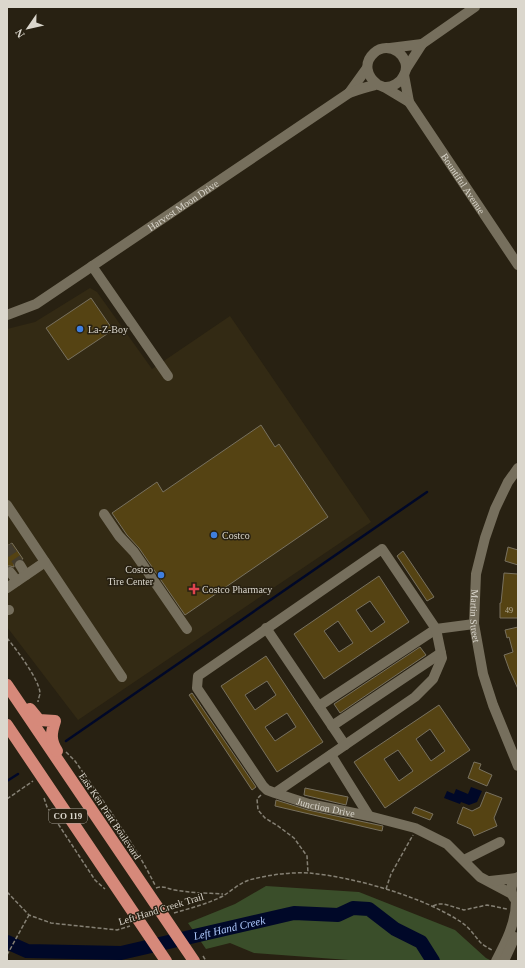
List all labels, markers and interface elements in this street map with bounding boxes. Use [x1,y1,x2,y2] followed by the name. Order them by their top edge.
[8,8,48,48] north arrow
[12,27,27,40] text: N
[439,151,488,216] street label: Bountiful Avenue
[145,177,221,233] street label: Harvest Moon Drive
[75,324,85,334] marker: La-Z-Boy
[88,324,128,335] place label: La-Z-Boy
[209,530,219,540] marker: Costco
[222,530,250,541] place label: Costco
[108,564,154,587] place label: Costco Tire Center
[156,570,166,580] marker: Costco Tire Center
[189,584,199,594] marker: Costco Pharmacy
[202,584,272,595] place label: Costco Pharmacy
[468,589,483,643] street label: Martin Street
[505,606,513,615] house number: 49
[77,771,143,861] street label: East Ken Pratt Boulevard
[295,795,356,819] street label: Junction Drive
[49,809,87,823] road number: CO 119
[117,891,205,927] street label: Left Hand Creek Trail
[191,914,267,942] water label: Left Hand Creek

